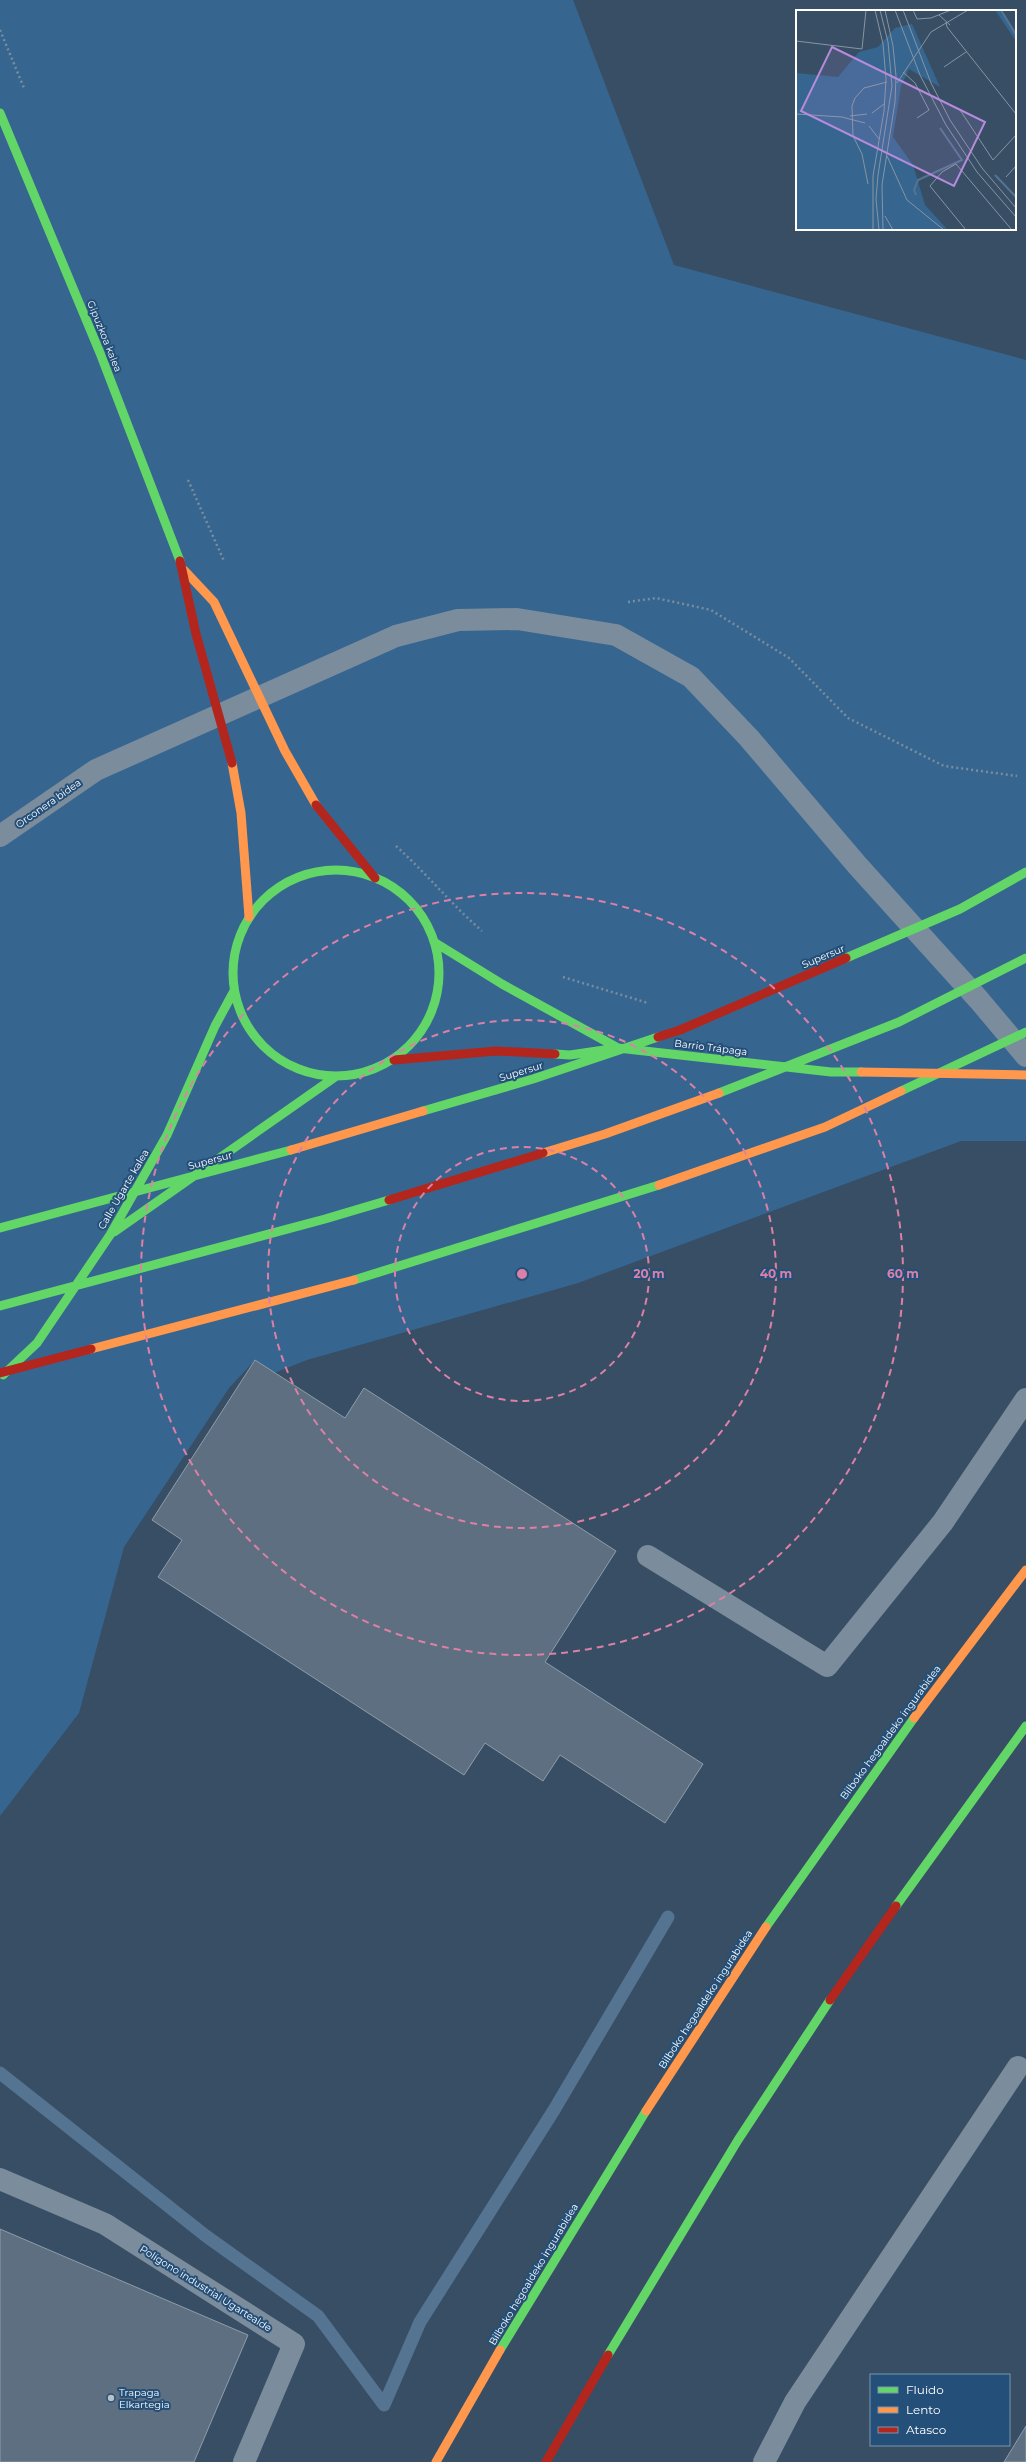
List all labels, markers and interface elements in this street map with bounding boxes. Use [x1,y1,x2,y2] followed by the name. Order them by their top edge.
[796,10,1016,230] inset map
[84,299,125,374] street label: Gipuzkoa kalea
[13,776,84,831] street label: Orconera bidea
[800,942,847,971] street label: Supersur
[674,1037,748,1058] street label: Barrio Trápaga
[498,1059,545,1084] street label: Supersur
[95,1147,152,1232] street label: Calle Ugarte kalea
[187,1148,234,1173] street label: Supersur
[633,1266,665,1281] text: 20 m
[760,1266,792,1281] text: 40 m
[887,1266,919,1281] text: 60 m
[515,1267,529,1281] centre of rings
[837,1662,944,1802] street label: Bilboko hegoaldeko ingurabidea
[656,1927,755,2071] street label: Bilboko hegoaldeko ingurabidea
[486,2201,581,2348] street label: Bilboko hegoaldeko ingurabidea
[137,2242,274,2335] street label: Polígono industrial Ugartealde
[870,2374,1010,2446] legend
[906,2382,944,2397] text: Fluido
[119,2386,170,2411] place label: Trapaga Elkartegia
[106,2393,116,2403] marker: Trapaga Elkartegia
[906,2402,941,2417] text: Lento
[906,2422,946,2437] text: Atasco

